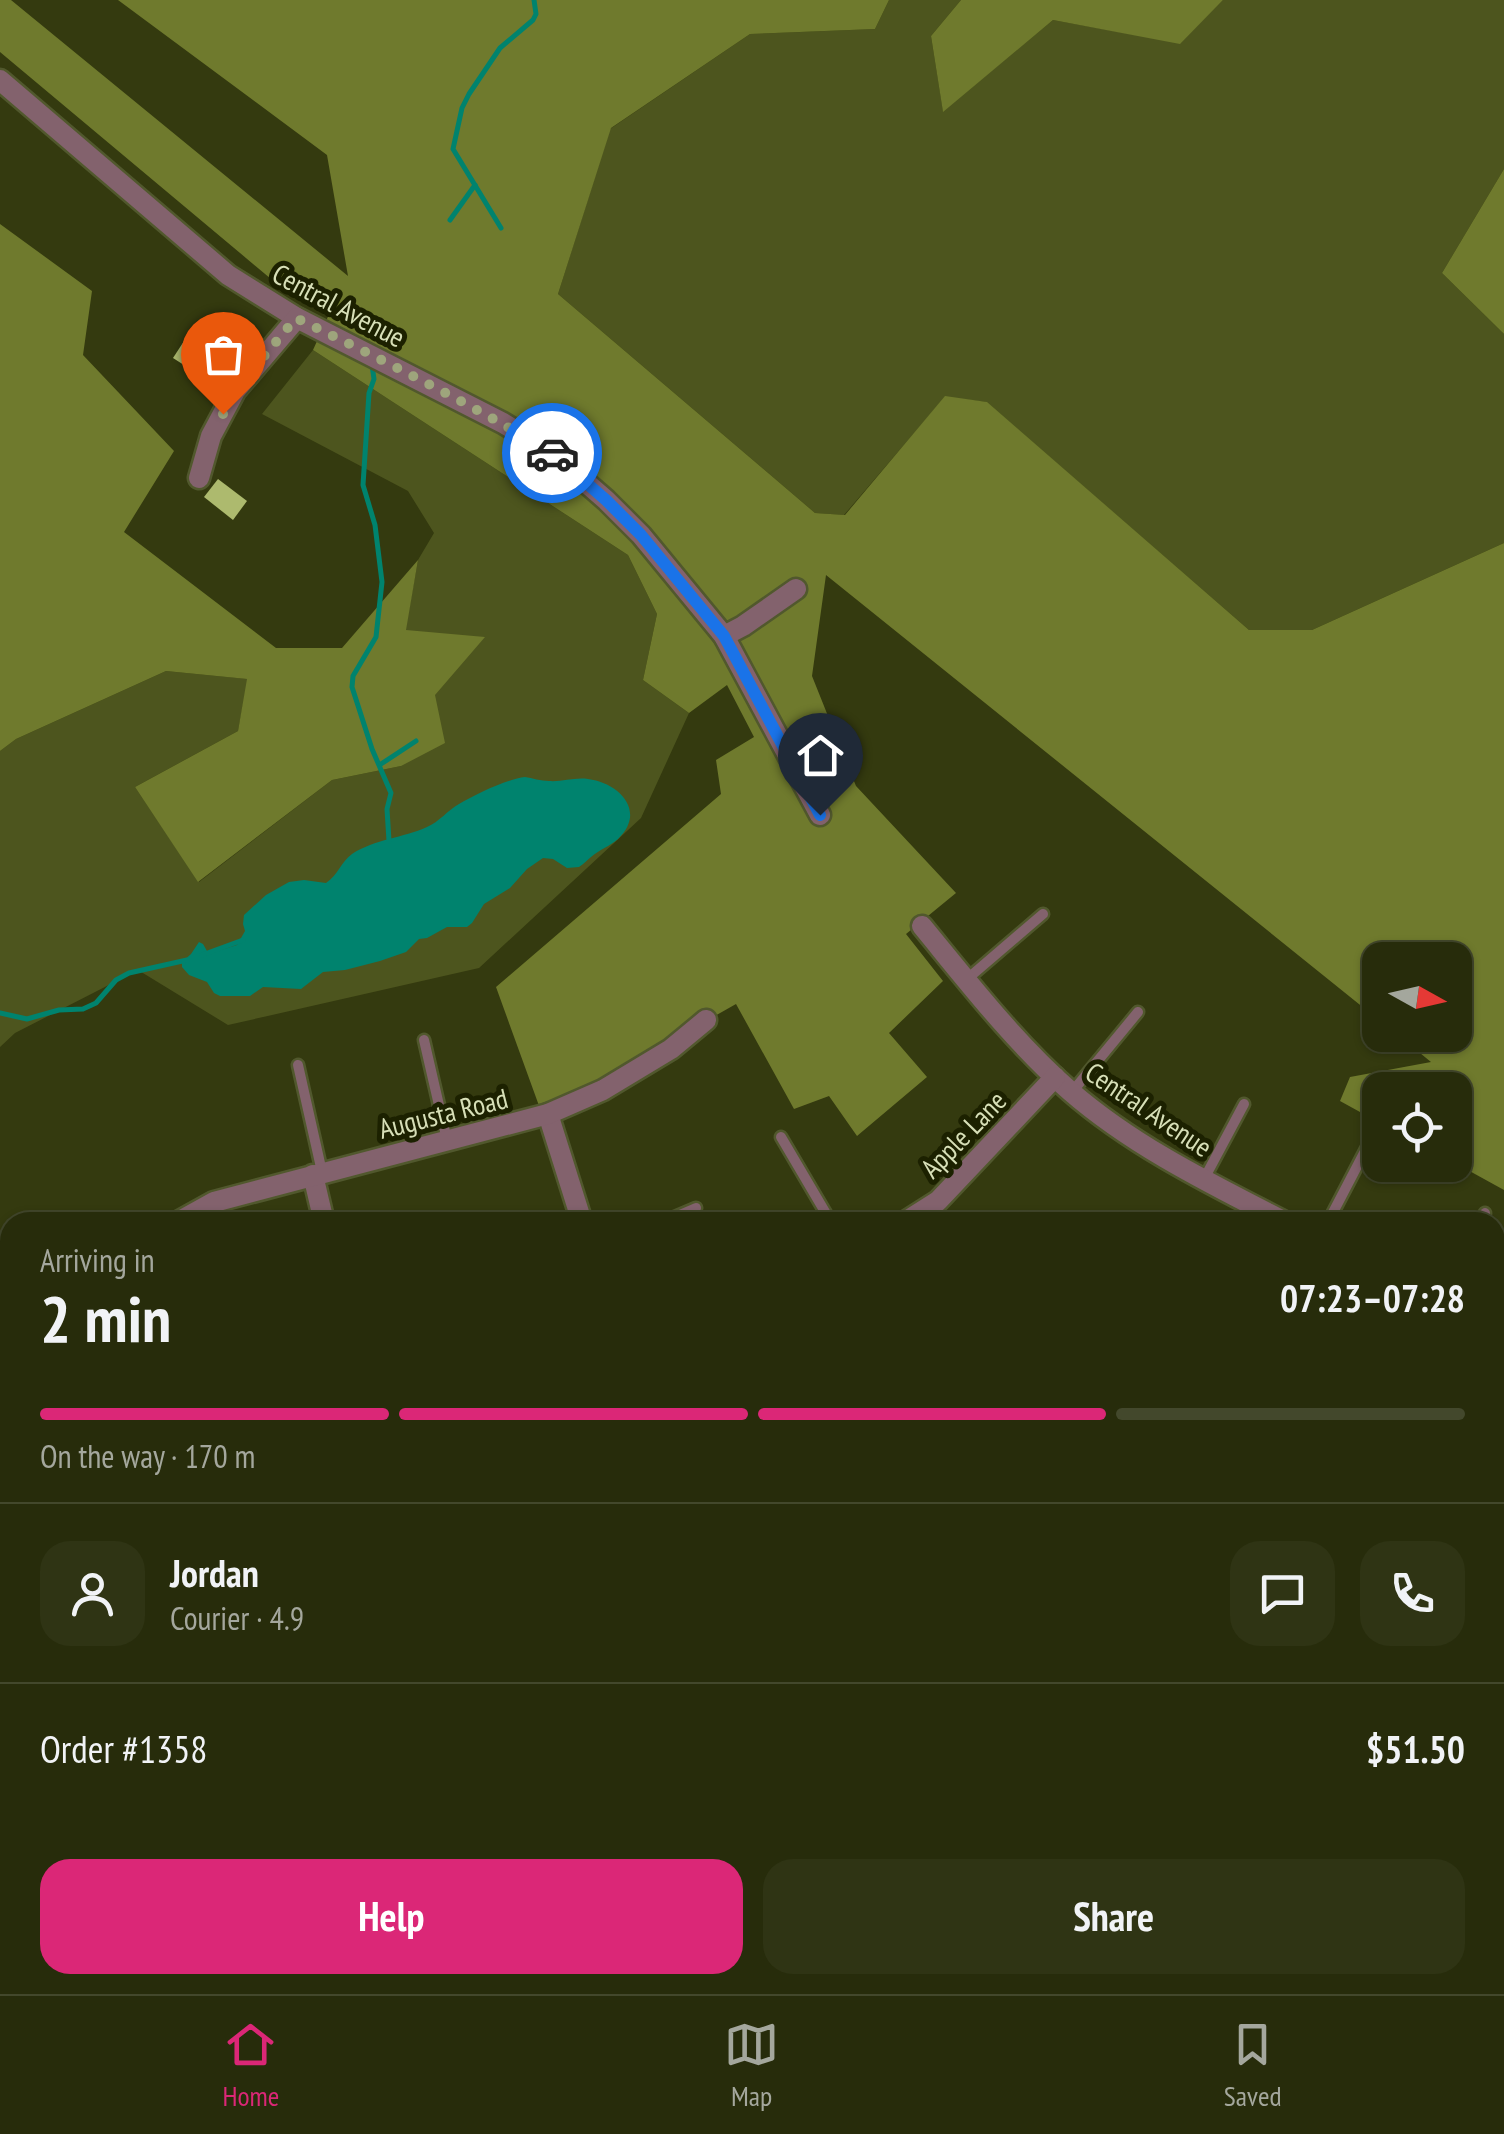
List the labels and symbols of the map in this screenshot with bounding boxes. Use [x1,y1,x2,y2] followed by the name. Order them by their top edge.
[266,255,412,355] street label: Central Avenue
[181,312,266,415] pin
[502,403,602,503] courier
[778,713,863,816] pin
[1362,942,1472,1052] north arrow
[1079,1053,1219,1165] street label: Central Avenue
[375,1079,511,1147] street label: Augusta Road
[912,1082,1014,1186] street label: Apple Lane

